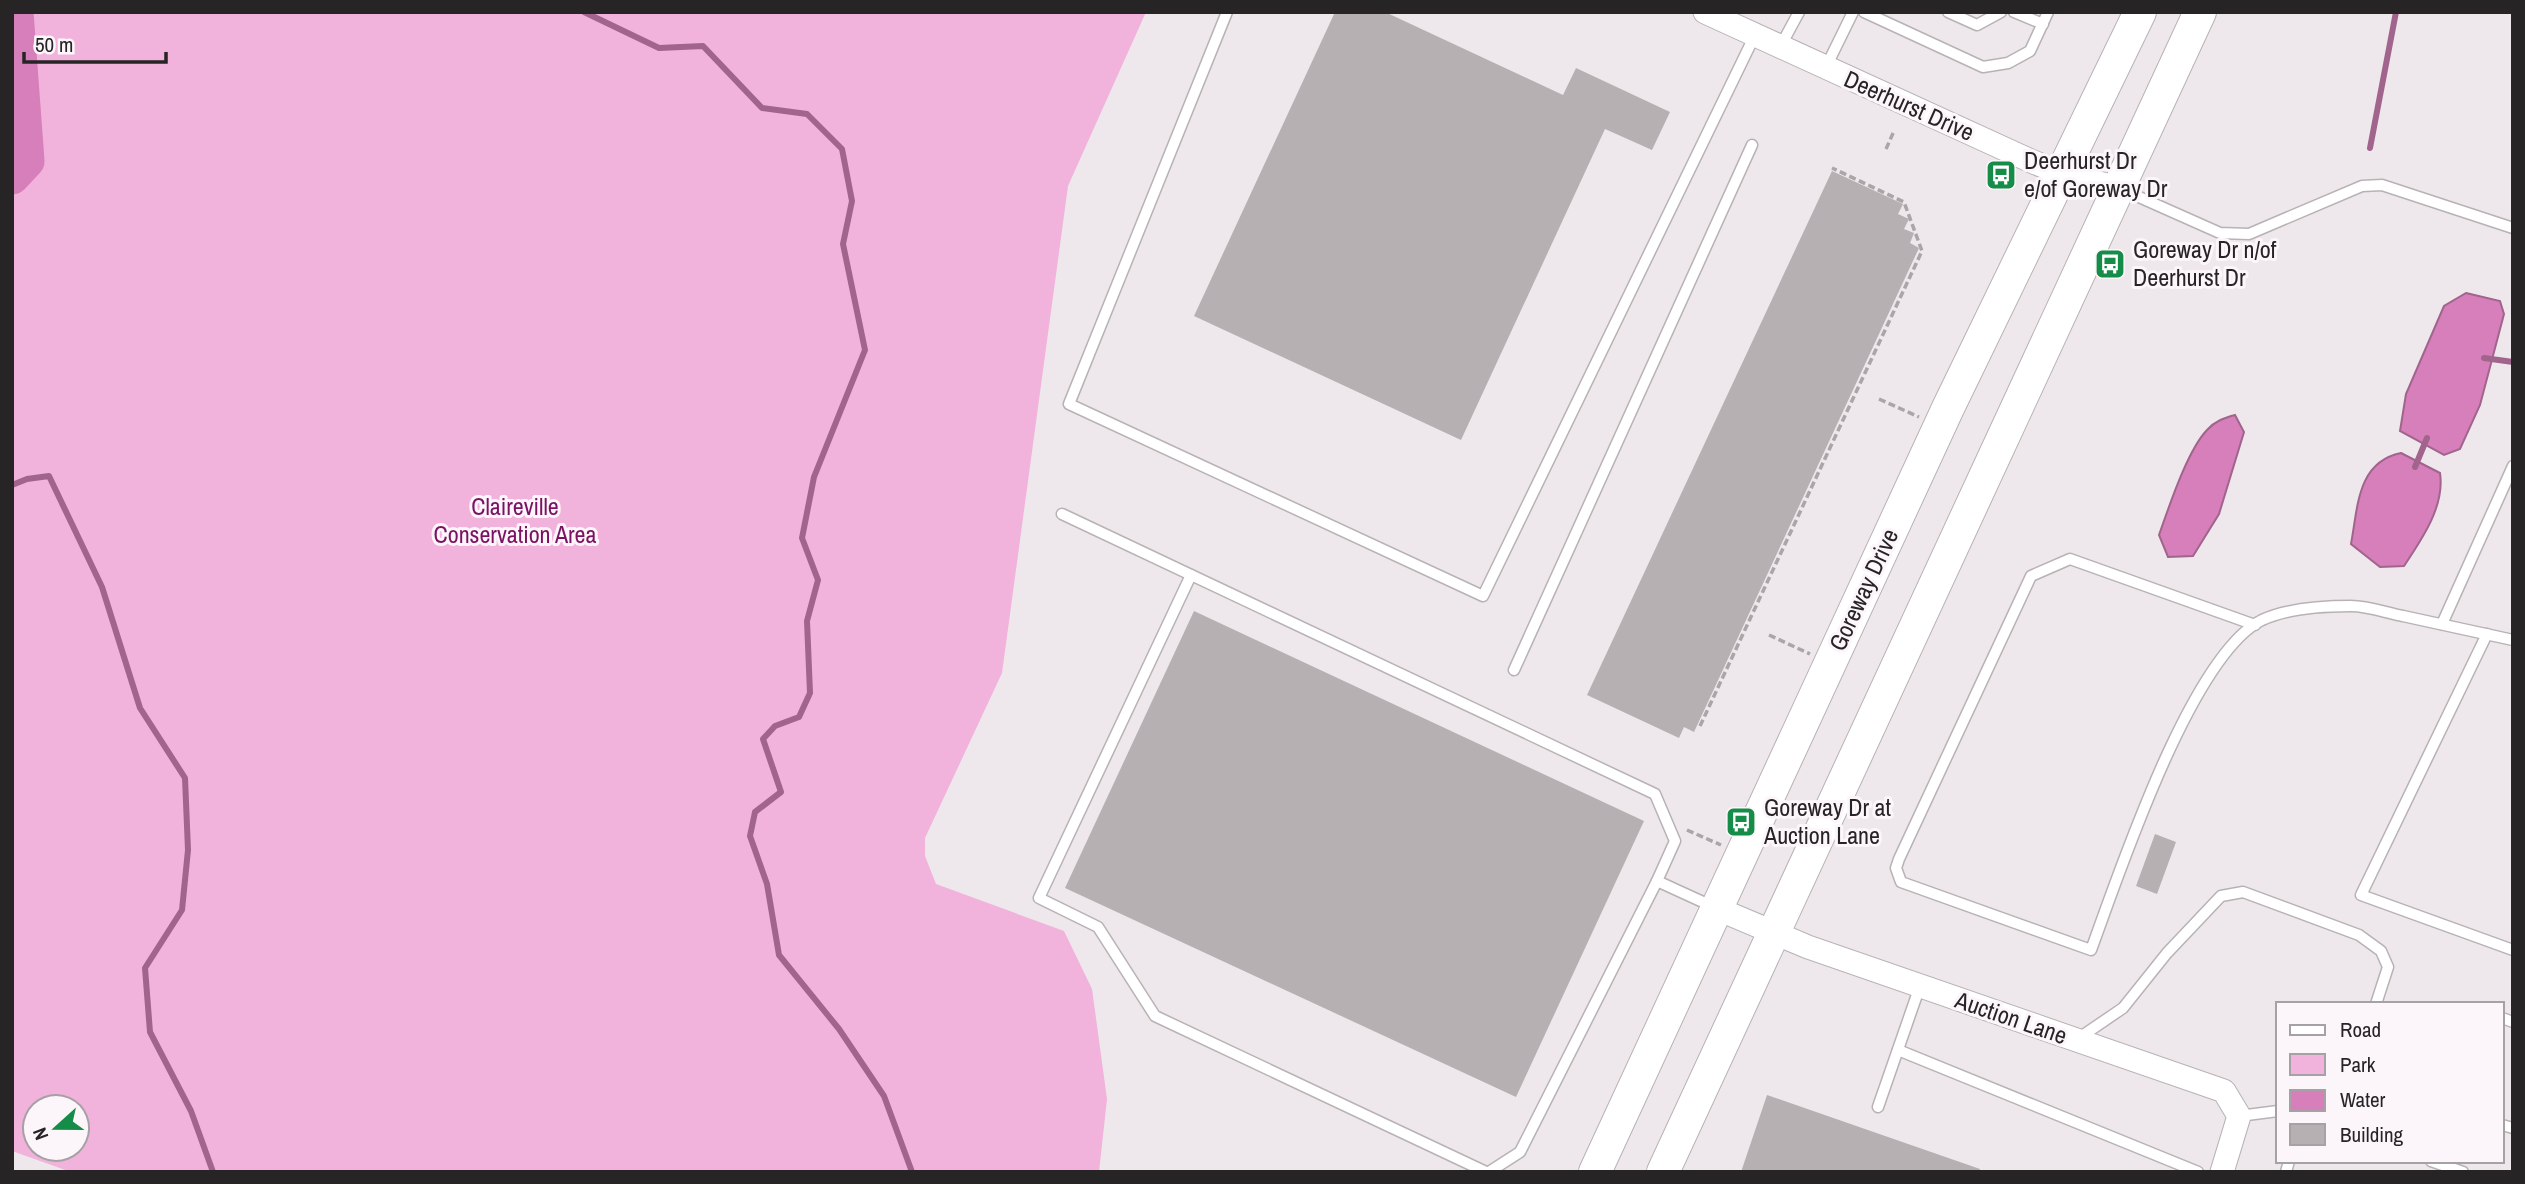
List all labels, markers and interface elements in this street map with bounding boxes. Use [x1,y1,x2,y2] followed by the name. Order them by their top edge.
[24,21,166,65] scale bar
[35,30,73,59] text: 50 m
[1839,62,1979,148] street label: Deerhurst Drive
[2024,144,2168,204] place label: Deerhurst Dr e/of Goreway Dr
[1984,158,2018,192] bus stop icon: Deerhurst Dr e/of Goreway Dr
[2133,233,2277,293] place label: Goreway Dr n/of Deerhurst Dr
[2093,247,2127,281] bus stop icon: Goreway Dr n/of Deerhurst Dr
[433,490,597,550] park label: Claireville Conservation Area
[1821,523,1905,656] street label: Goreway Drive
[1763,791,1891,851] place label: Goreway Dr at Auction Lane
[1724,805,1758,839] bus stop icon: Goreway Dr at Auction Lane
[1950,983,2071,1051] street label: Auction Lane
[2276,1002,2504,1163] legend
[2340,1015,2381,1044] text: Road
[2340,1050,2376,1079] text: Park
[2340,1085,2386,1114] text: Water
[21,1093,91,1163] north arrow
[2340,1120,2404,1149] text: Building
[26,1124,54,1144] text: N

